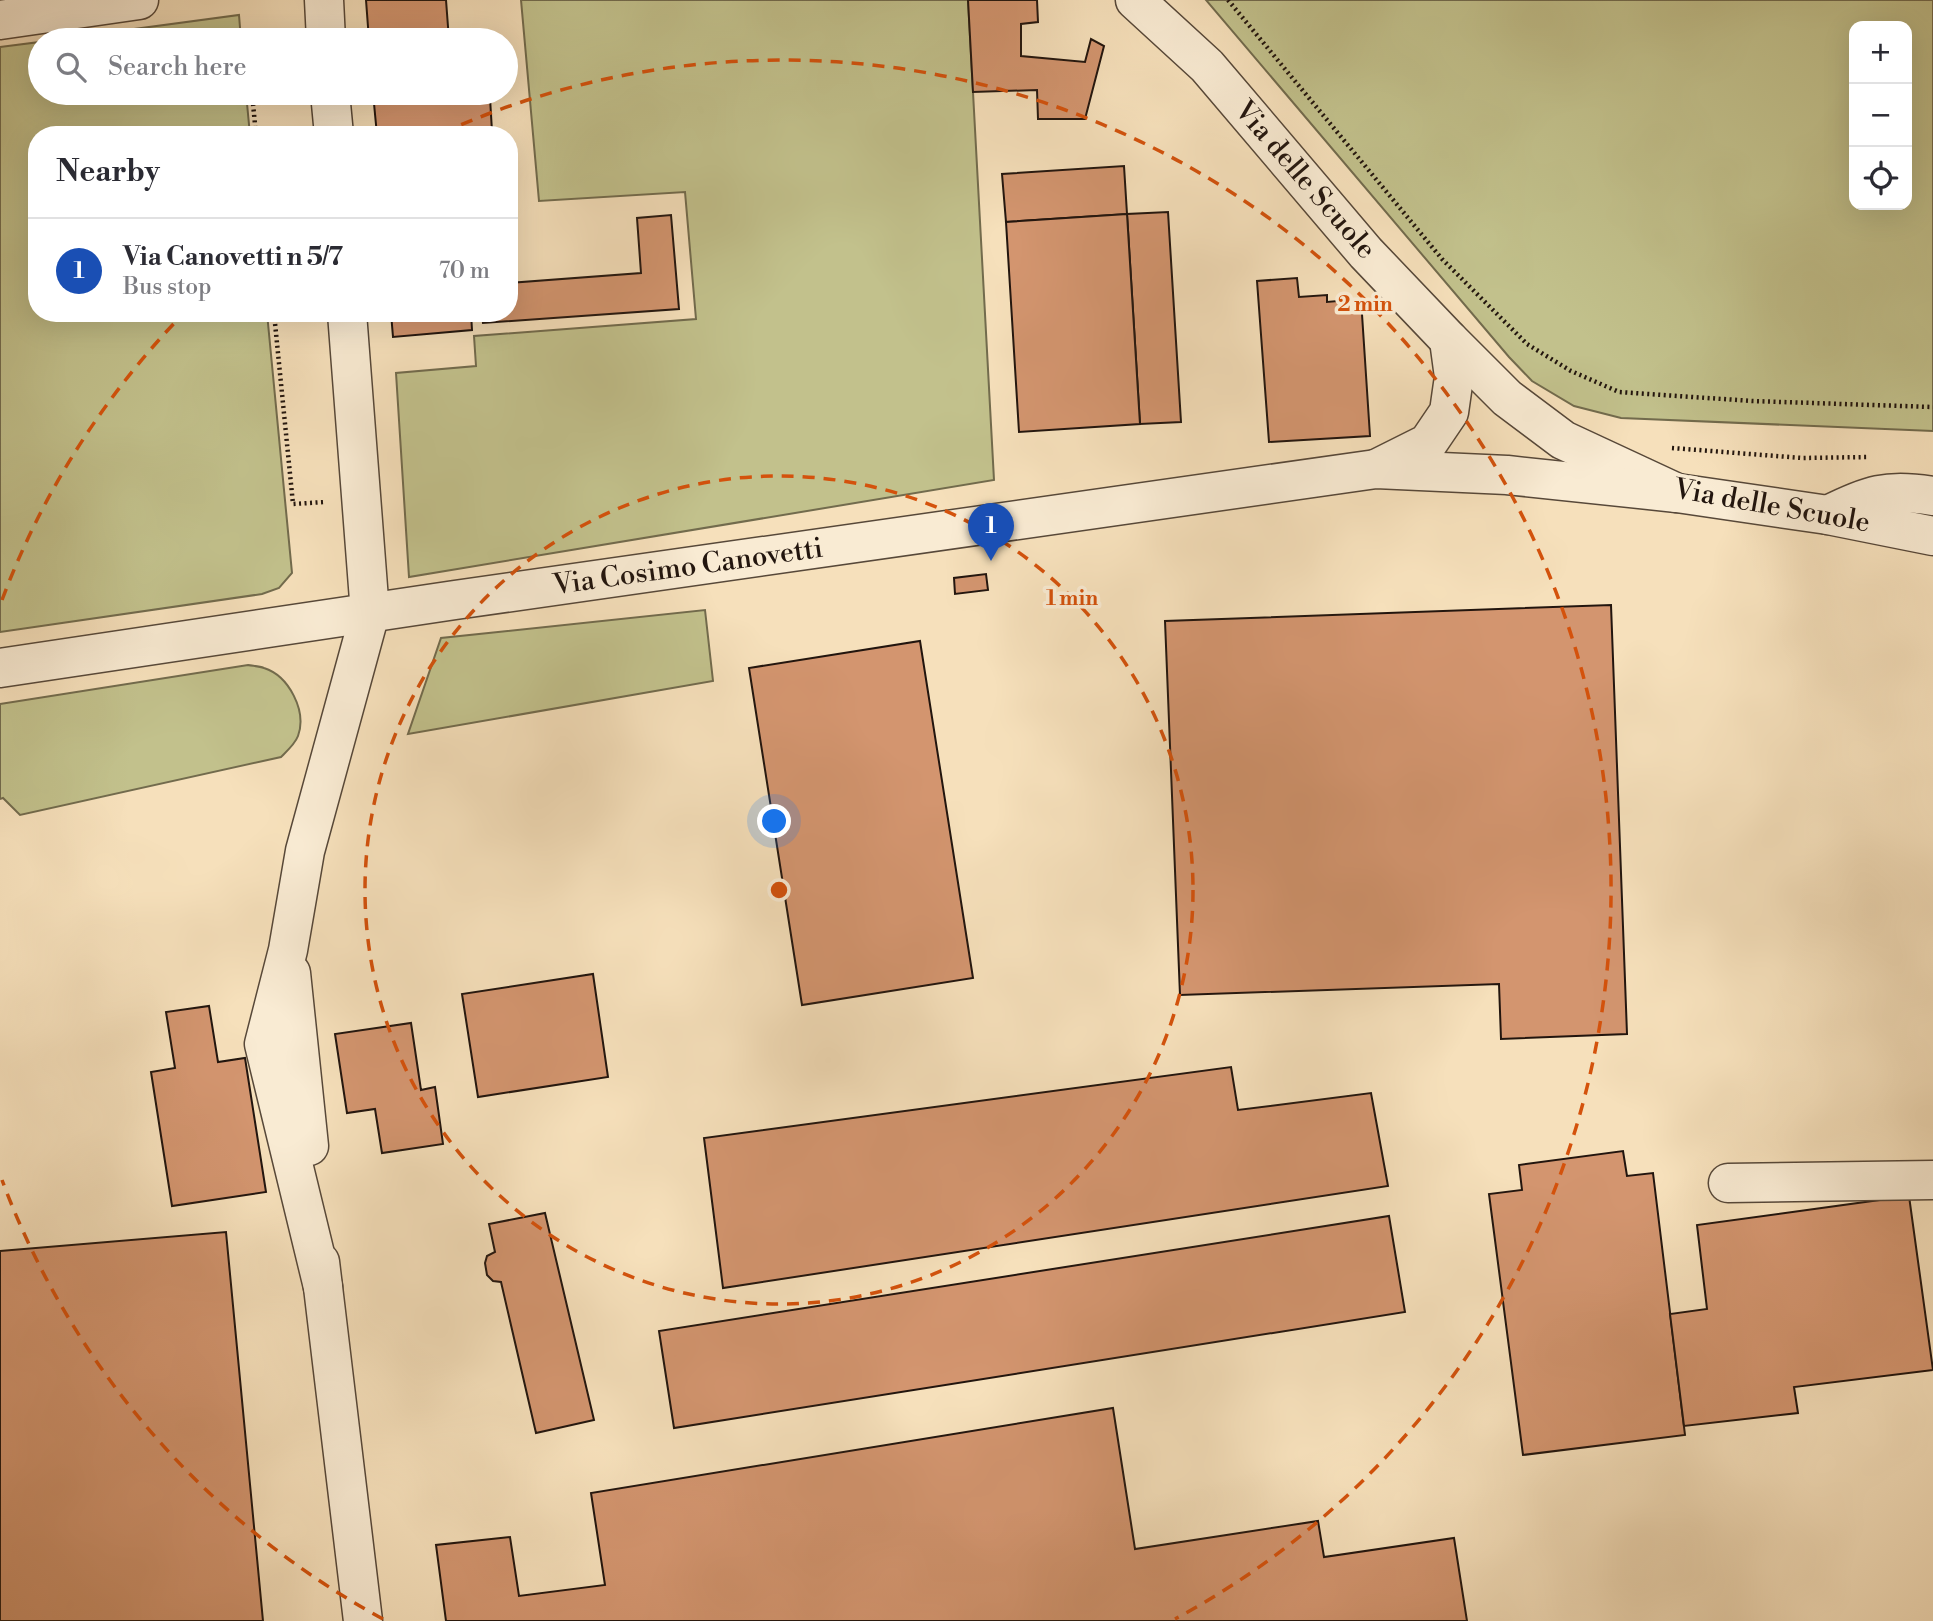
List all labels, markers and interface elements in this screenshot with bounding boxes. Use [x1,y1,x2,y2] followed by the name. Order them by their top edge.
[1849,21,1912,210] map controls
[1849,21,1912,84] button: +
[28,28,518,105] search box
[52,48,90,86] icon: search
[108,51,247,83] text: Search here
[1849,84,1912,147] button: −
[1226,93,1383,266] street label: Via delle Scuole
[1849,147,1912,210] button: locate
[56,153,160,191] text: Nearby
[123,241,343,273] text: Via Canovetti n 5/7
[73,257,85,285] text: 1
[439,257,490,285] text: 70 m
[123,273,211,301] text: Bus stop
[1337,292,1393,318] text: 2 min
[1670,471,1873,540] street label: Via delle Scuole
[968,503,1014,561] pin: 1
[550,531,825,603] street label: Via Cosimo Canovetti
[1046,586,1098,612] text: 1 min
[757,804,791,838] your location
[767,878,791,902] centre of rings

